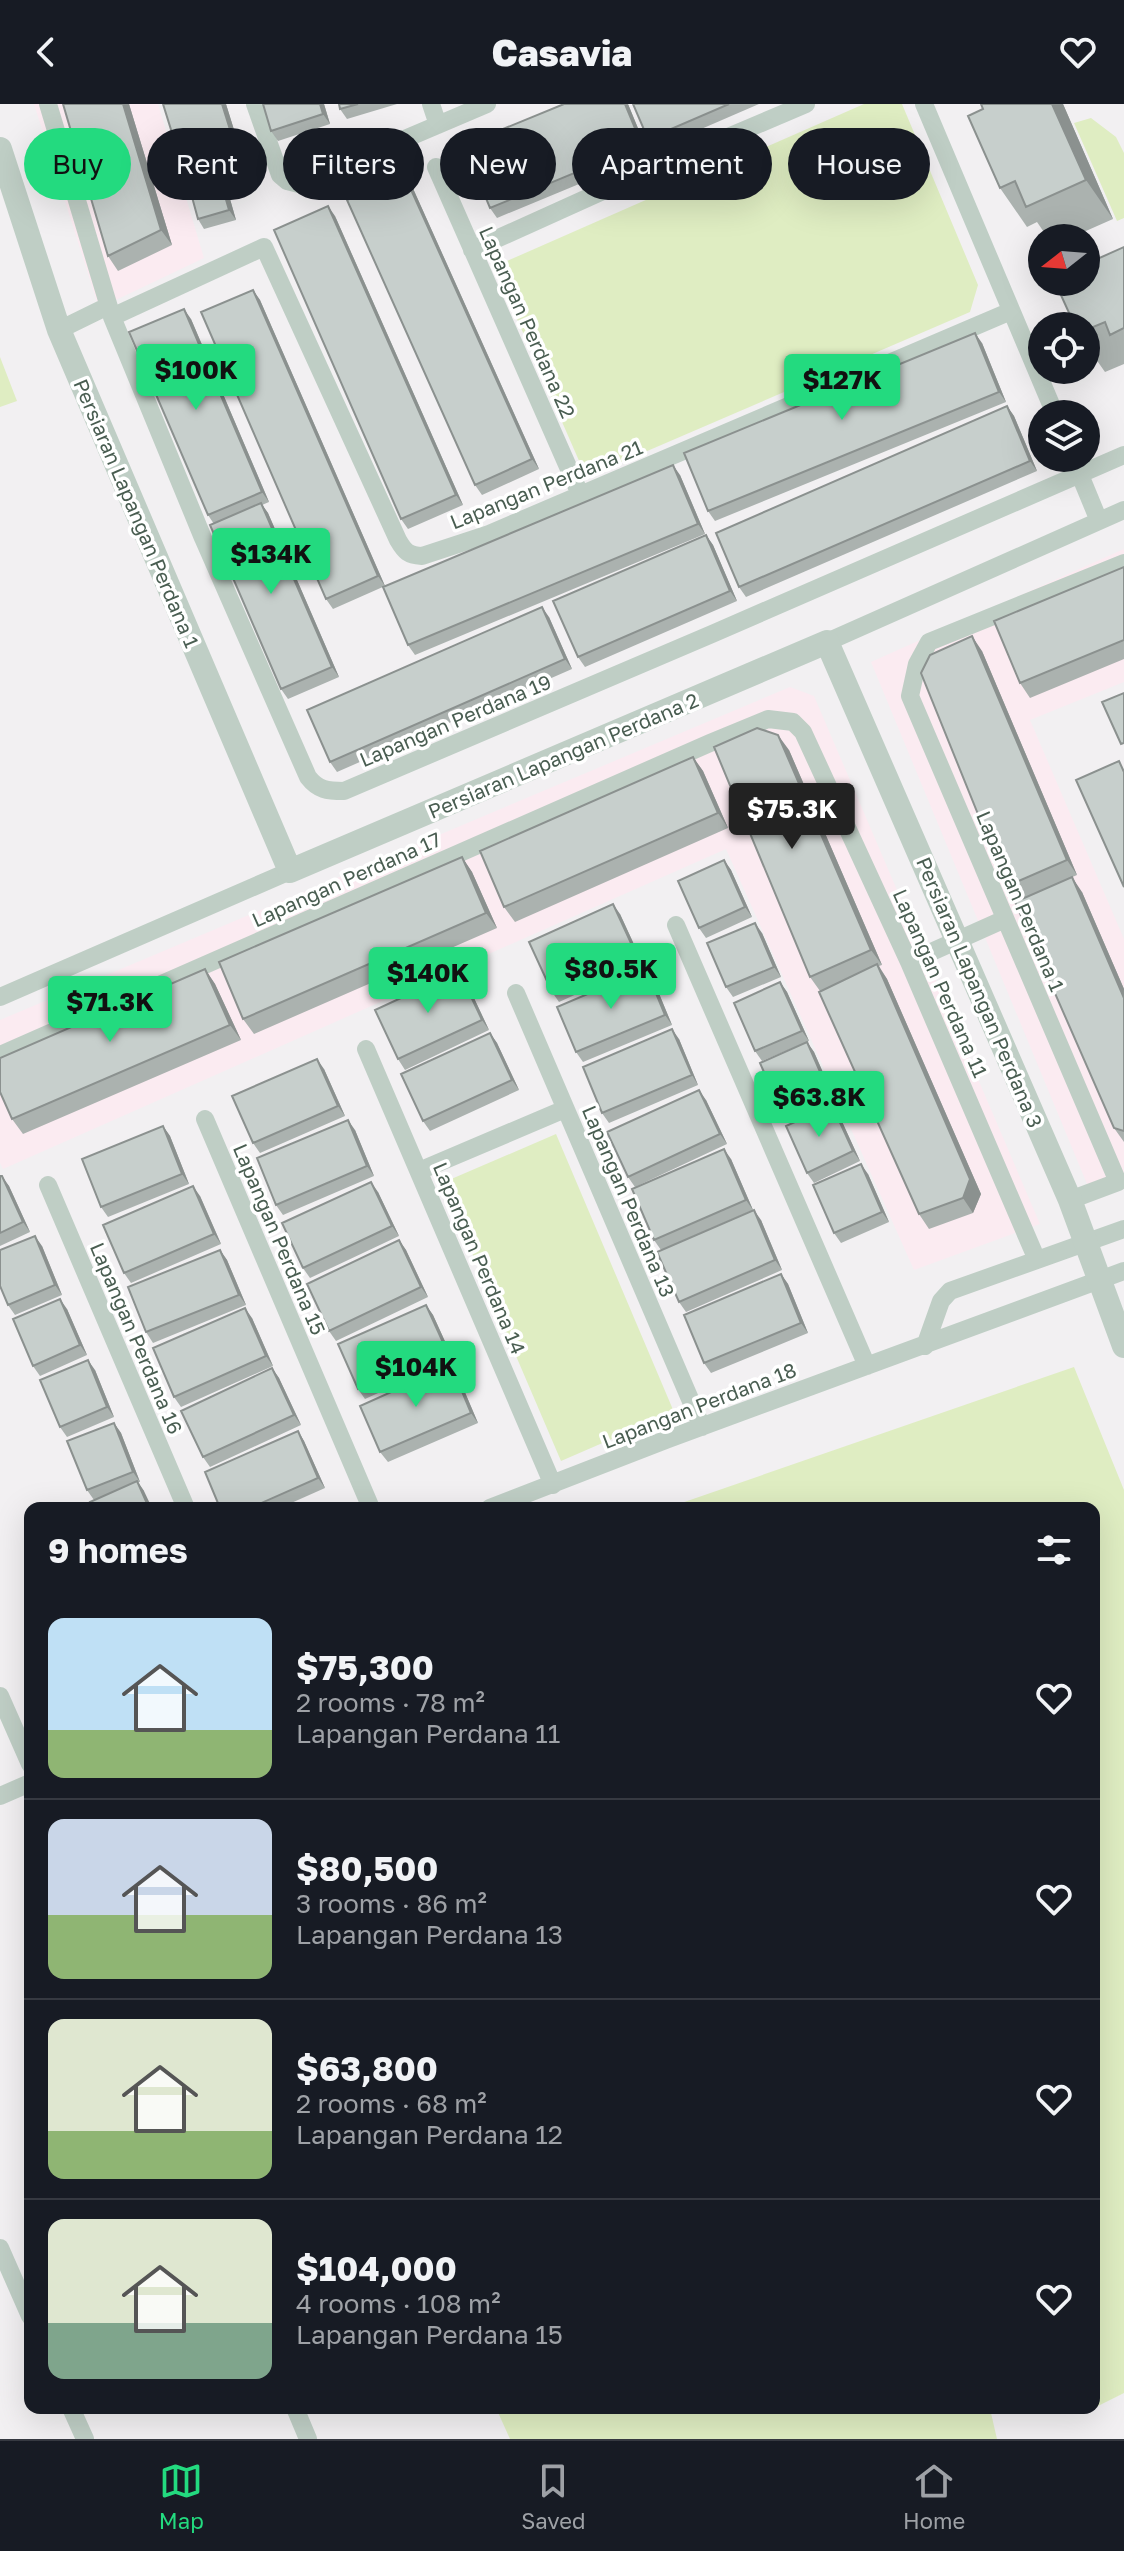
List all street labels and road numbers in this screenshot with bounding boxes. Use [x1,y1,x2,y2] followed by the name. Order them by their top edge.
[475,222,581,422] street label: Lapangan Perdana 22
[69,375,205,651] street label: Persiaran Lapangan Perdana 1
[446,434,646,534] street label: Lapangan Perdana 21
[356,669,554,771] street label: Lapangan Perdana 19
[424,687,702,823] street label: Persiaran Lapangan Perdana 2
[972,807,1070,995] street label: Lapangan Perdana 1
[248,826,444,932] street label: Lapangan Perdana 17
[912,853,1048,1131] street label: Persiaran Lapangan Perdana 3
[889,885,993,1081] street label: Lapangan Perdana 11
[578,1102,680,1300] street label: Lapangan Perdana 13
[229,1140,331,1338] street label: Lapangan Perdana 15
[429,1159,531,1357] street label: Lapangan Perdana 14
[86,1239,188,1437] street label: Lapangan Perdana 16
[599,1357,799,1453] street label: Lapangan Perdana 18

